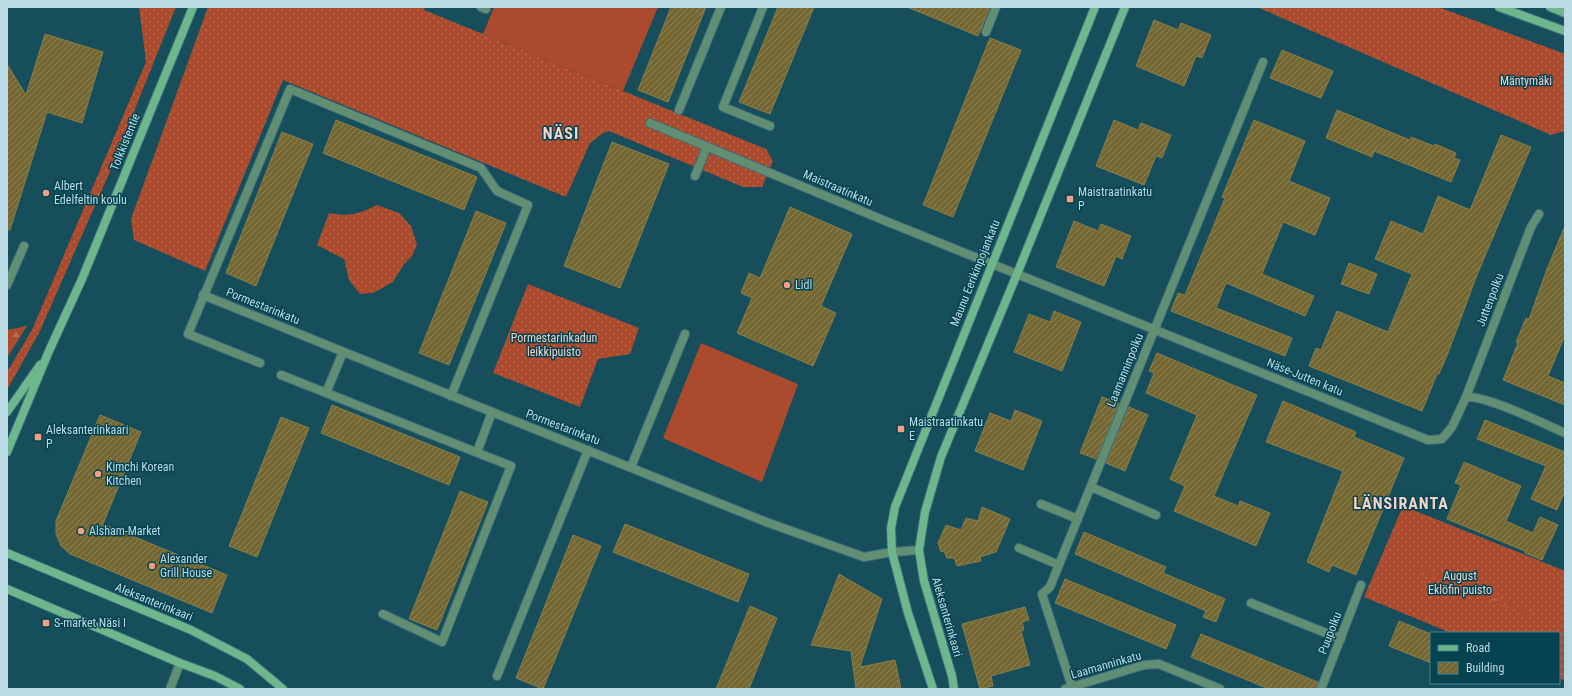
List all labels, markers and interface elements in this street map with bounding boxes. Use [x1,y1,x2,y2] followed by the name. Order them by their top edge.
[1500,74,1552,88] park label: Mäntymäki
[107,111,143,173] street label: Tolkkistentie
[543,124,579,143] district label: NÄSI
[801,167,875,209] street label: Maistraatinkatu
[54,179,127,207] place label: Albert Edelfeltin koulu
[1078,185,1152,213] place label: Maistraatinkatu P
[41,188,51,198] marker: Albert Edelfeltin koulu
[1065,194,1075,204] marker: Maistraatinkatu P
[947,218,1003,328] street label: Maunu Eerikinpojankatu
[1473,271,1507,329] street label: Juttenpolku
[795,278,812,292] place label: Lidl
[782,280,792,290] marker: Lidl
[224,285,302,327] street label: Pormestarinkatu
[511,331,597,359] park label: Pormestarinkadun leikkipuisto
[1104,331,1146,409] street label: Laamanninpolku
[1265,355,1345,399] street label: Näse-Jutten katu
[524,406,602,448] street label: Pormestarinkatu
[909,415,983,443] place label: Maistraatinkatu E
[46,423,128,451] place label: Aleksanterinkaari P
[896,424,906,434] marker: Maistraatinkatu E
[33,432,43,442] marker: Aleksanterinkaari P
[106,460,175,488] place label: Kimchi Korean Kitchen
[93,469,103,479] marker: Kimchi Korean Kitchen
[1353,494,1449,513] district label: LÄNSIRANTA
[89,524,161,538] place label: Alsham-Market
[76,526,86,536] marker: Alsham-Market
[160,552,213,580] place label: Alexander Grill House
[147,561,157,571] marker: Alexander Grill House
[1428,569,1492,597] park label: August Eklöfin puisto
[929,575,965,659] street label: Aleksanterinkaari
[113,580,195,624] street label: Aleksanterinkaari
[1316,610,1345,656] street label: Puupolku
[54,616,126,630] place label: S-market Näsi I
[41,618,51,628] marker: S-market Näsi I
[1430,632,1560,684] legend
[1466,641,1490,655] text: Road
[1069,648,1143,682] street label: Laamanninkatu
[1466,661,1504,675] text: Building

